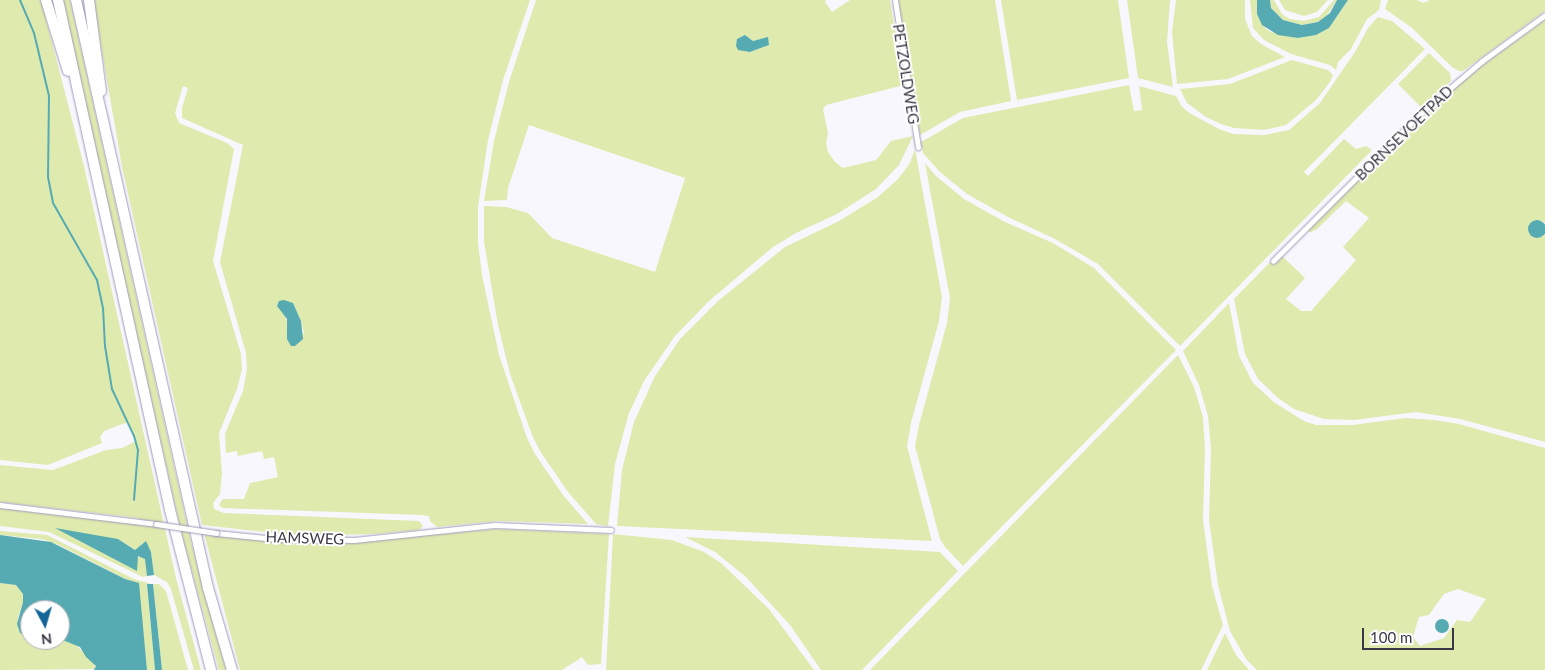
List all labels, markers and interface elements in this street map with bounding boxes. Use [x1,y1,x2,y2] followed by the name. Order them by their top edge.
[889,23,923,125] street label: PETZOLDWEG
[1352,82,1456,184] street label: BORNSEVOETPAD
[265,528,345,548] street label: HAMSWEG
[20,600,70,650] north arrow
[1365,618,1458,650] scale bar
[1370,628,1412,646] text: 100 m
[40,630,53,648] text: N

